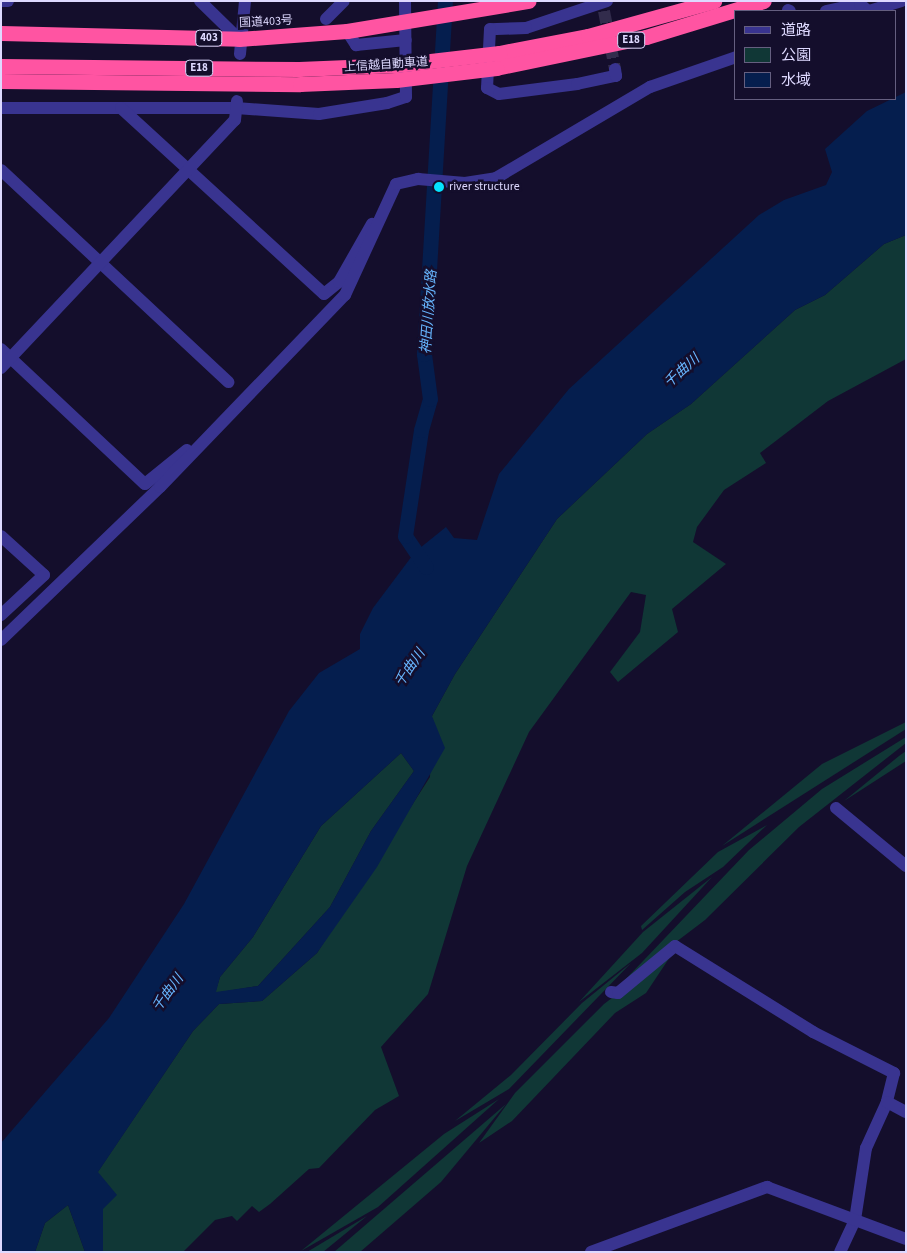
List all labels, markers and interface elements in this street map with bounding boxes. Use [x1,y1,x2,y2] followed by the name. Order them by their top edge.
[734,10,897,100] legend
[239,13,293,31] street label: 国道403号
[781,20,811,41] text: 道路
[195,29,223,46] road number: 403
[616,32,646,48] road number: E18
[781,45,811,66] text: 公園
[344,55,428,75] street label: 上信越自動車道
[184,59,214,76] road number: E18
[781,70,811,91] text: 水域
[449,180,520,194] place label: river structure
[433,181,445,193] marker: river structure
[418,270,440,354] water label: 神田川放水路
[661,351,703,391] water label: 千曲川
[391,646,429,690] water label: 千曲川
[149,971,187,1015] water label: 千曲川

